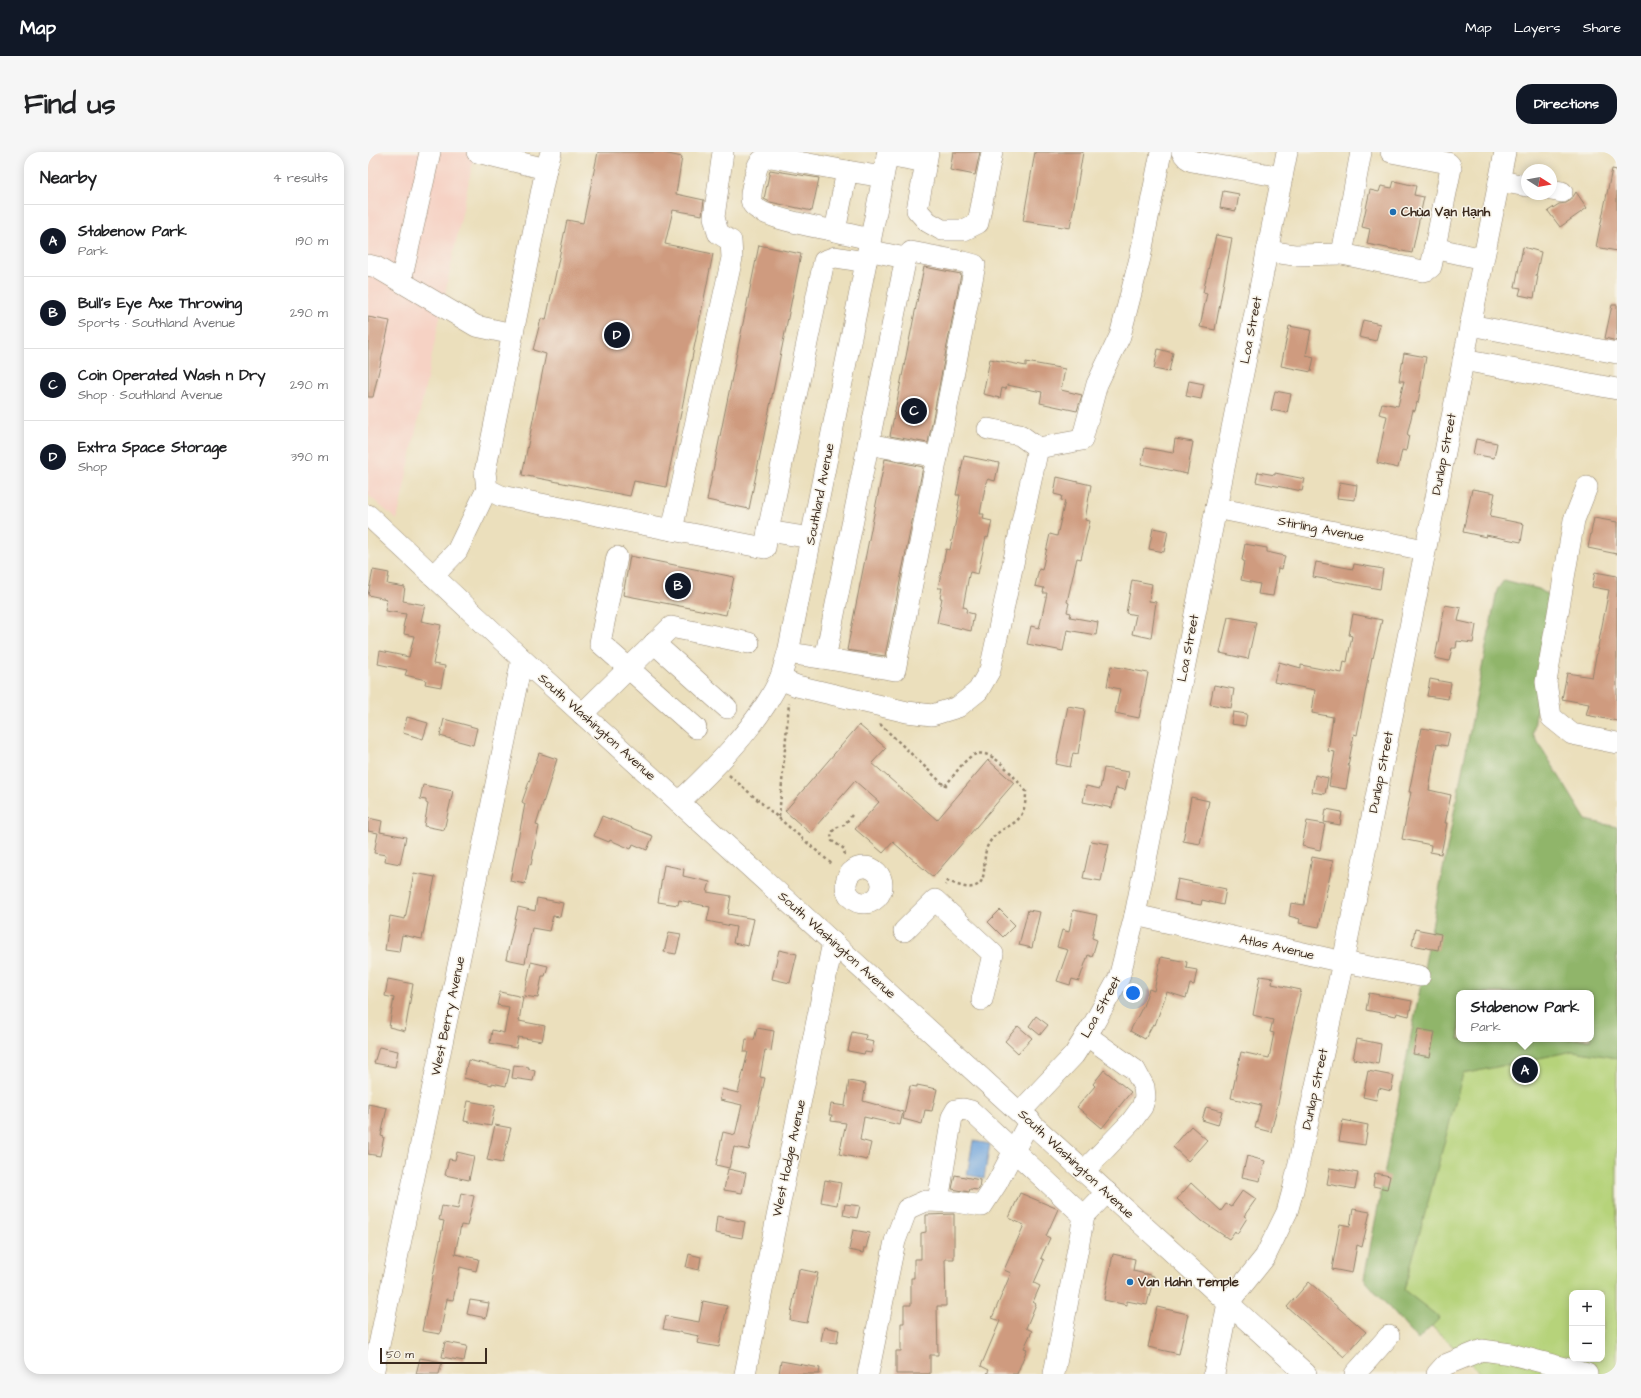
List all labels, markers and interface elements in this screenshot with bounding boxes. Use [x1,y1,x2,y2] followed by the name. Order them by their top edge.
[20,15,56,42] text: Map
[1465,18,1492,38] text: Map
[1514,18,1561,38] text: Layers
[1583,18,1621,38] text: Share
[1516,84,1617,124] button: Directions
[24,85,115,124] text: Find us
[1521,164,1557,200] north arrow
[40,166,97,190] text: Nearby
[273,169,328,187] text: 4 results
[1401,203,1491,221] place label: Chùa Vạn Hạnh
[1388,207,1398,217] marker: Chùa Vạn Hạnh
[78,221,187,242] text: Stabenow Park
[49,232,57,250] text: A
[295,232,328,250] text: 190 m
[78,242,108,260] text: Park
[78,293,242,314] text: Bull's Eye Axe Throwing
[1236,294,1266,365] street label: Loa Street
[48,304,58,322] text: B
[290,304,328,322] text: 290 m
[78,314,235,332] text: Sports · Southland Avenue
[604,320,630,350] pin: D
[78,365,266,386] text: Coin Operated Wash n Dry
[48,376,58,394] text: C
[290,376,328,394] text: 290 m
[78,386,223,404] text: Shop · Southland Avenue
[901,396,927,426] pin: C
[1427,411,1461,496] street label: Dunlap Street
[78,437,227,458] text: Extra Space Storage
[801,442,839,546] street label: Southland Avenue
[49,448,57,466] text: D
[290,448,328,466] text: 390 m
[78,458,107,476] text: Shop
[1276,512,1366,547] street label: Stirling Avenue
[665,571,691,601] pin: B
[1173,612,1203,683] street label: Loa Street
[534,669,660,786] street label: South Washington Avenue
[1364,729,1398,814] street label: Dunlap Street
[774,887,900,1004] street label: South Washington Avenue
[1238,930,1316,964] street label: Atlas Avenue
[427,955,470,1077] street label: West Berry Avenue
[1077,972,1126,1041] street label: Loa Street
[1123,983,1143,1003] your location
[1456,990,1594,1042] popup
[1471,997,1579,1018] text: Stabenow Park
[1471,1018,1501,1036] text: Park
[1298,1046,1333,1131] street label: Dunlap Street
[1512,1055,1538,1085] pin: A
[768,1098,811,1218] street label: West Hodge Avenue
[1013,1105,1138,1223] street label: South Washington Avenue
[1137,1273,1239,1292] place label: Van Hahn Temple
[1125,1277,1135,1287] marker: Van Hahn Temple
[1569,1290,1605,1362] map controls
[1569,1290,1605,1326] button: +
[1569,1326,1605,1362] button: −
[380,1346,487,1365] scale bar
[386,1347,414,1362] text: 50 m

